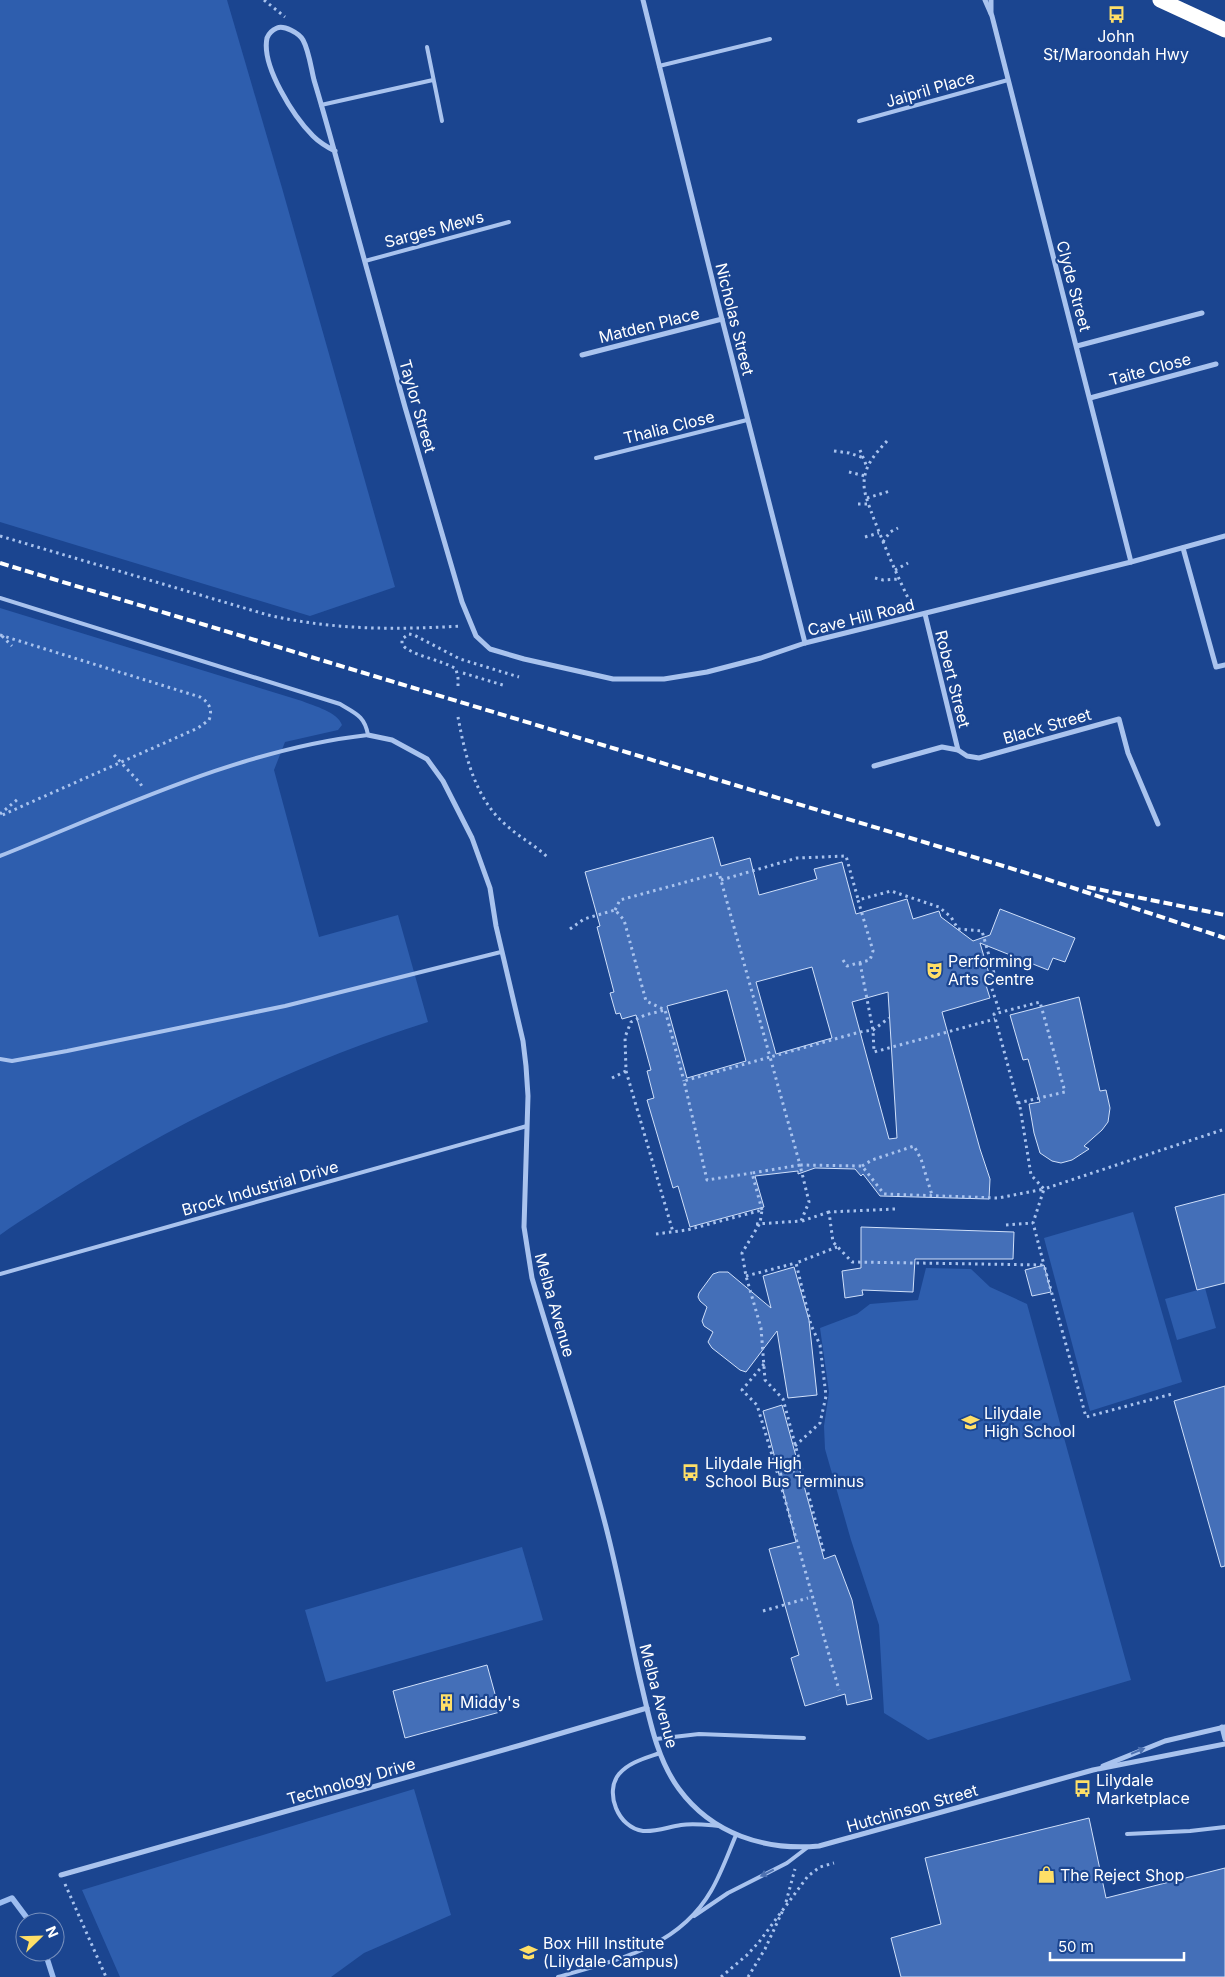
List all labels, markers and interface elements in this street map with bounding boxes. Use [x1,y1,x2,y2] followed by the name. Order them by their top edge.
[1106,5,1126,25] bus stop icon: John St/Maroondah Hwy
[1043,26,1189,64] place label: John St/Maroondah Hwy
[883,67,977,111] street label: Jaipril Place
[382,206,486,252] street label: Sarges Mews
[1052,238,1096,334] street label: Clyde Street
[711,261,759,377] street label: Nicholas Street
[597,303,701,347] street label: Matden Place
[1107,348,1193,390] street label: Taite Close
[395,357,441,455] street label: Taylor Street
[621,406,717,448] street label: Thalia Close
[805,594,917,640] street label: Cave Hill Road
[931,628,975,730] street label: Robert Street
[1001,704,1093,748] street label: Black Street
[948,951,1034,989] place label: Performing Arts Centre
[924,960,944,980] theatre icon: Performing Arts Centre
[179,1156,341,1220] street label: Brock Industrial Drive
[531,1251,579,1359] street label: Melba Avenue
[984,1403,1075,1441] place label: Lilydale High School
[960,1412,980,1432] school or university icon: Lilydale High School
[705,1453,864,1491] place label: Lilydale High School Bus Terminus
[681,1462,701,1482] bus stop icon: Lilydale High School Bus Terminus
[635,1642,683,1750] street label: Melba Avenue
[436,1692,456,1712] building icon: Middy's
[460,1692,520,1712] place label: Middy's
[1131,1747,1145,1755] one-way arrow
[285,1753,417,1809] street label: Technology Drive
[1096,1770,1190,1808] place label: Lilydale Marketplace
[1072,1779,1092,1799] bus stop icon: Lilydale Marketplace
[844,1780,980,1836] street label: Hutchinson Street
[1036,1865,1056,1885] shop icon: The Reject Shop
[1060,1865,1184,1885] place label: The Reject Shop
[760,1869,774,1877] one-way arrow
[15,1912,65,1962] north arrow
[43,1923,62,1940] text: N
[1050,1930,1184,1962] scale bar
[543,1933,679,1971] place label: Box Hill Institute (Lilydale Campus)
[1058,1937,1094,1956] text: 50 m
[519,1942,539,1962] school or university icon: Box Hill Institute (Lilydale Campus)

